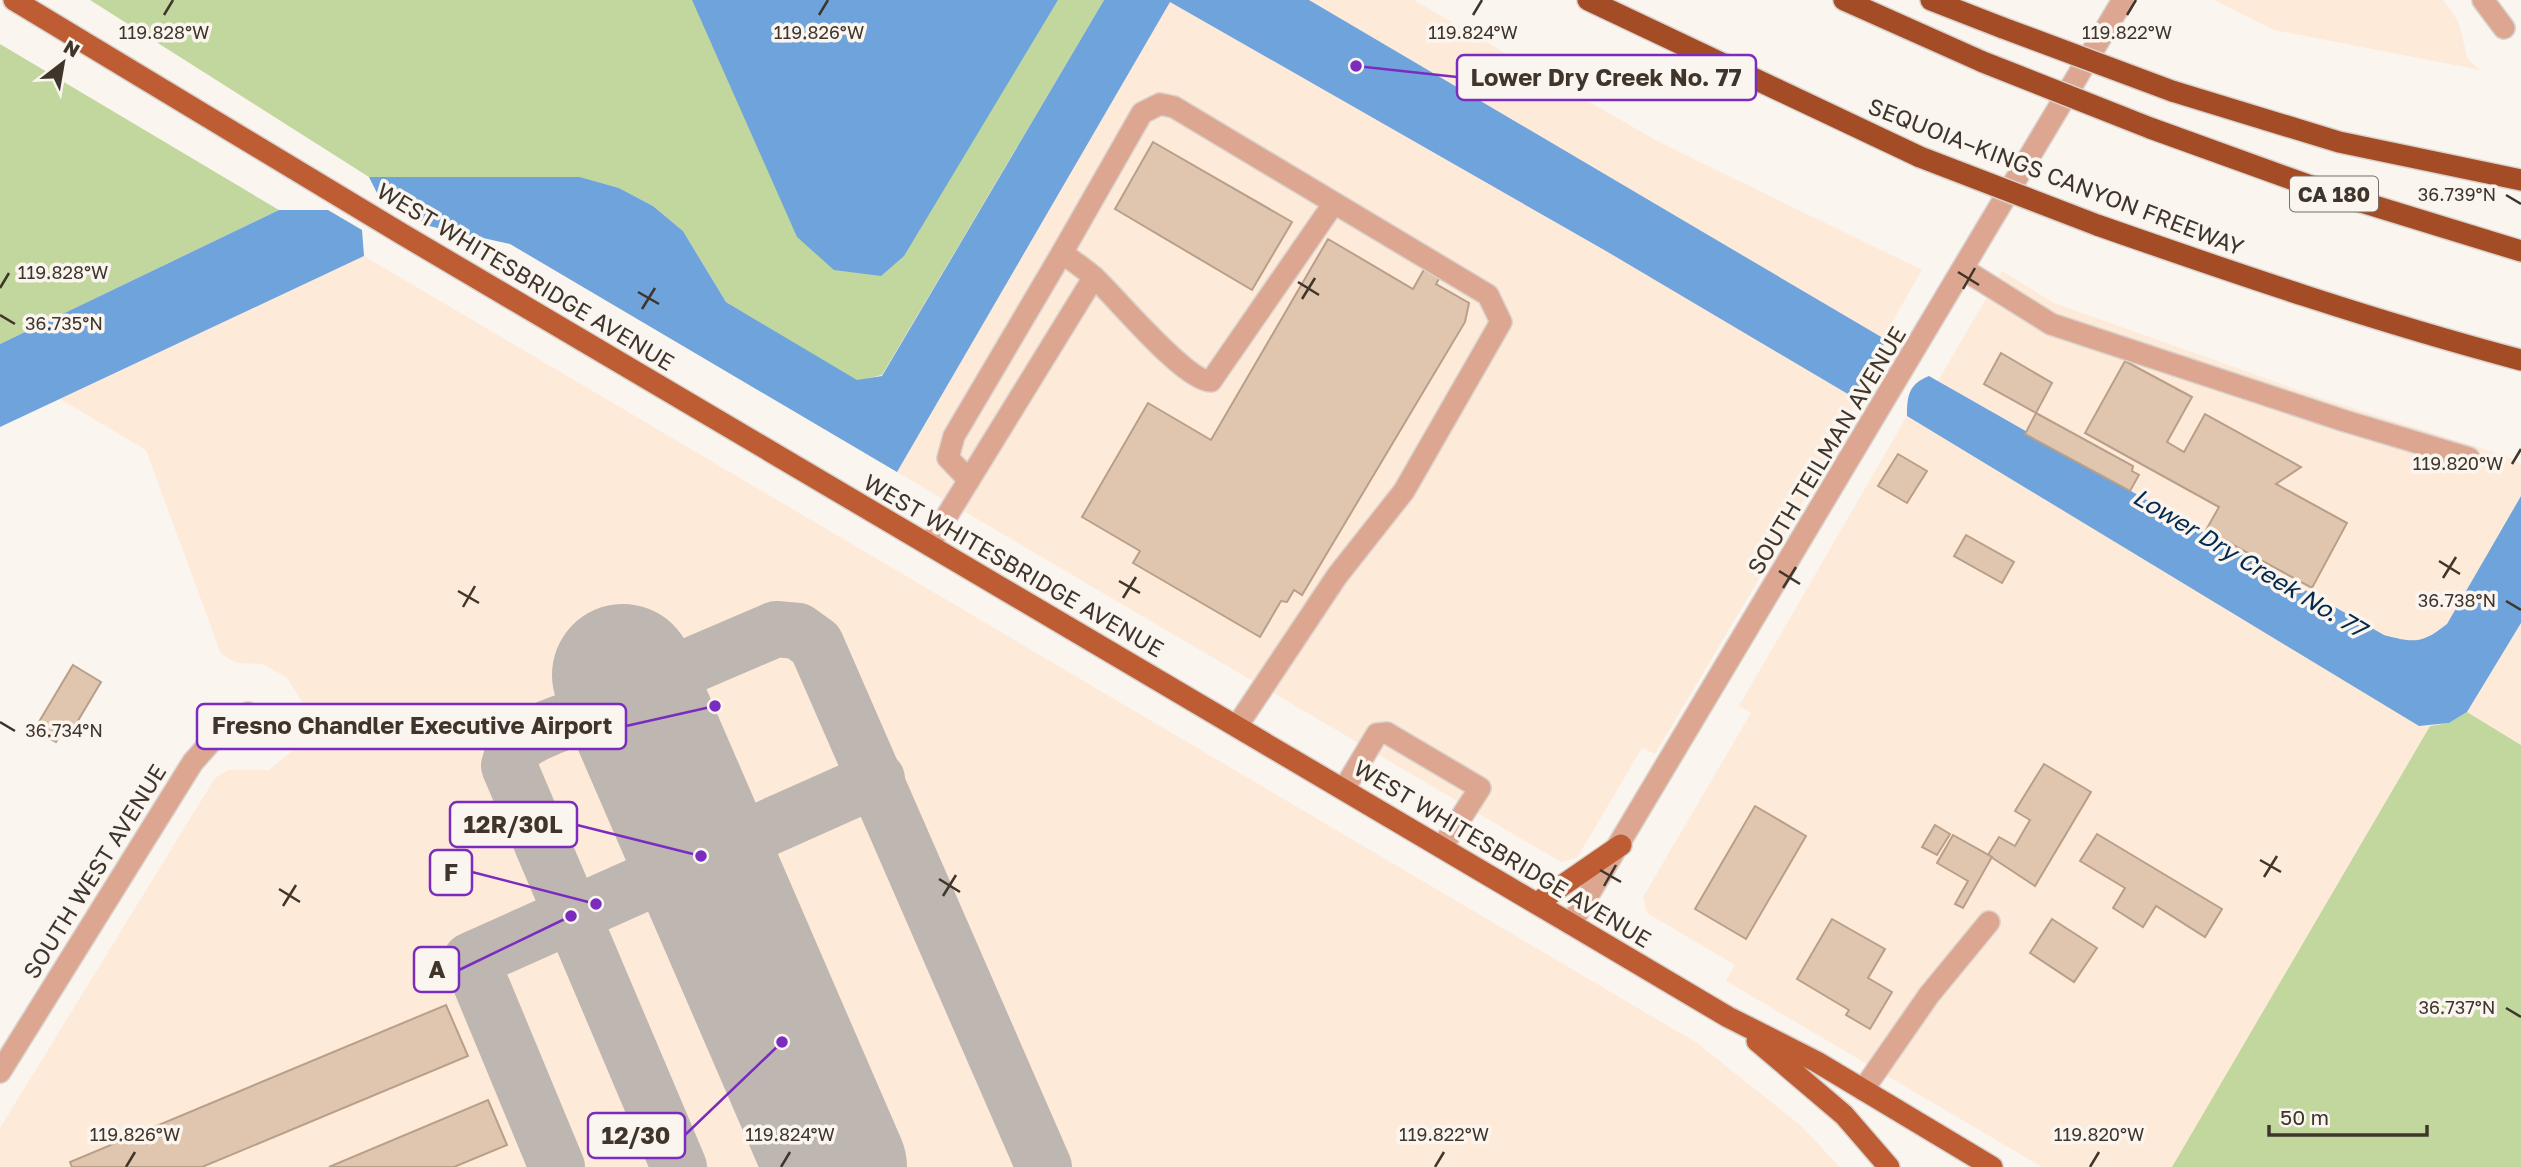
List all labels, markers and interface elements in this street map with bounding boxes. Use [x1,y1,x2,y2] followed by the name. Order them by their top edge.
[119,21,209,43] text: 119.828°W
[774,21,864,43] text: 119.826°W
[1428,21,1518,43] text: 119.824°W
[2082,21,2172,43] text: 119.822°W
[28,28,98,98] north arrow
[60,34,84,62] text: N
[1457,55,1756,100] callout: Lower Dry Creek No. 77
[1470,62,1742,91] text: Lower Dry Creek No. 77
[1864,91,2248,261] street label: SEQUOIA–KINGS CANYON FREEWAY
[372,176,680,376] street label: WEST WHITESBRIDGE AVENUE
[2290,176,2378,212] road number: CA 180
[2418,183,2496,205] text: 36.739°N
[18,261,108,283] text: 119.828°W
[25,312,103,334] text: 36.735°N
[1741,321,1911,579] street label: SOUTH TEILMAN AVENUE
[2413,452,2503,474] text: 119.820°W
[859,467,1169,663] street label: WEST WHITESBRIDGE AVENUE
[2128,481,2374,645] water label: Lower Dry Creek No. 77
[2418,589,2496,611] text: 36.738°N
[197,704,626,749] callout: Fresno Chandler Executive Airport
[212,710,612,739] text: Fresno Chandler Executive Airport
[25,719,103,741] text: 36.734°N
[1349,753,1657,953] street label: WEST WHITESBRIDGE AVENUE
[16,759,172,983] street label: SOUTH WEST AVENUE
[450,802,577,847] callout: 12R/30L
[463,809,563,838] text: 12R/30L
[430,850,472,895] callout: F
[444,857,458,886] text: F
[414,947,459,992] callout: A
[428,954,446,983] text: A
[2418,996,2496,1018] text: 36.737°N
[2269,1094,2426,1138] scale bar
[2280,1104,2329,1130] text: 50 m
[588,1113,685,1158] callout: 12/30
[602,1120,670,1149] text: 12/30
[90,1123,180,1145] text: 119.826°W
[745,1123,835,1145] text: 119.824°W
[1399,1123,1489,1145] text: 119.822°W
[2054,1123,2144,1145] text: 119.820°W

